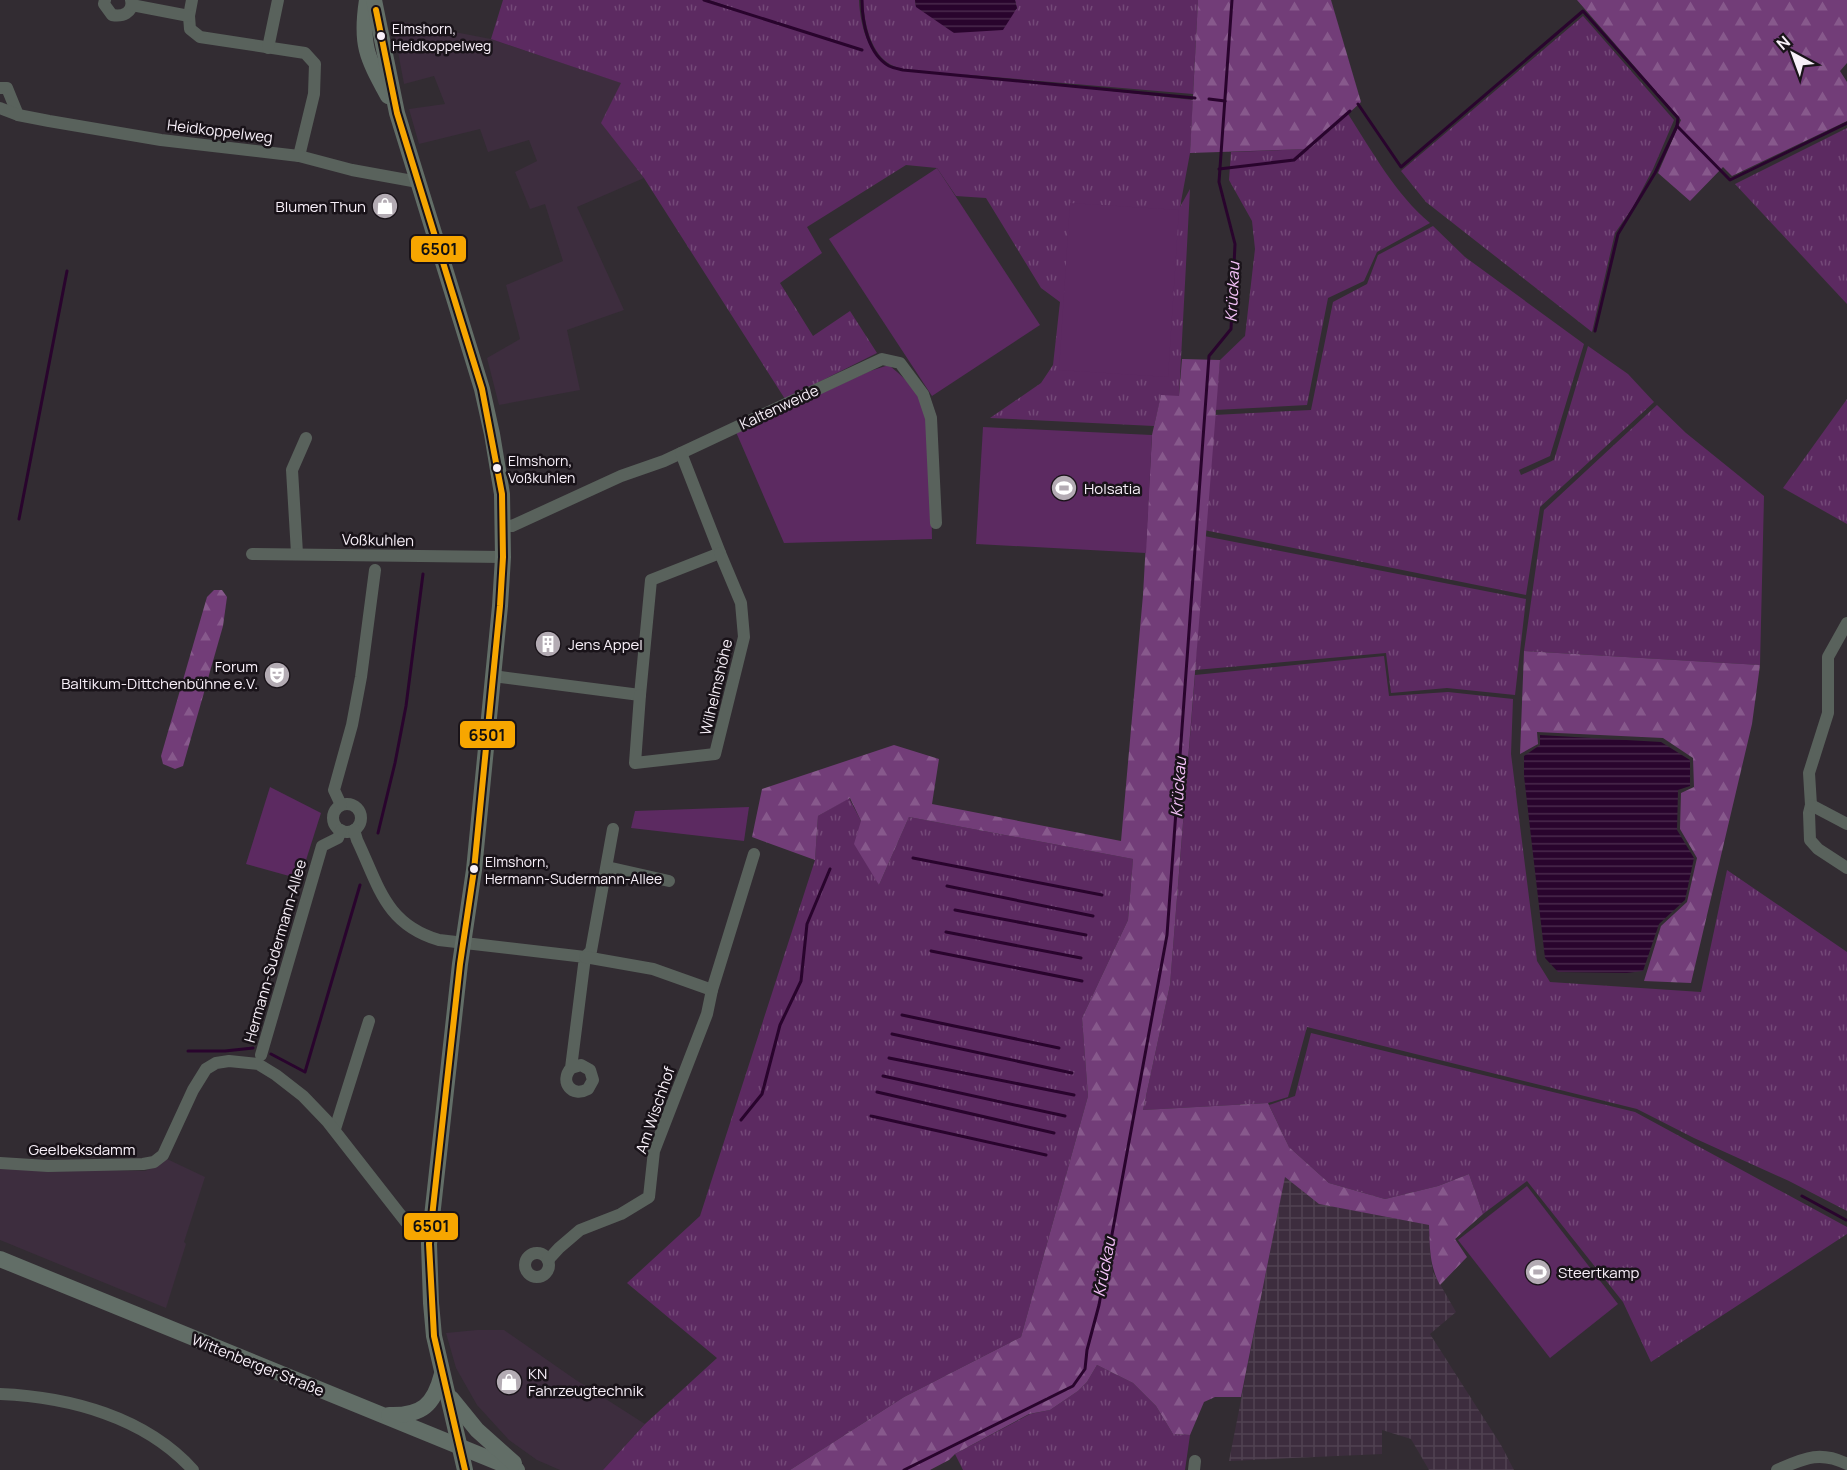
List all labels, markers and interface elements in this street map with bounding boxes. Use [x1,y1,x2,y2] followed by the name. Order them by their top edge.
[392,19,491,55] place label: Elmshorn, Heidkoppelweg
[1763,24,1823,84] north arrow
[375,30,387,42] marker: Elmshorn, Heidkoppelweg
[1772,31,1795,55] text: N
[166,114,274,148] street label: Heidkoppelweg
[370,191,400,221] shop icon: Blumen Thun
[276,196,366,217] place label: Blumen Thun
[410,235,467,263] line badge: 6501
[421,238,457,260] text: 6501
[1219,260,1245,323] water label: Krückau
[736,379,822,434] street label: Kaltenweide
[508,451,575,487] place label: Elmshorn, Voßkuhlen
[491,462,503,474] marker: Elmshorn, Voßkuhlen
[1049,473,1079,503] sports icon: Holsatia
[1084,478,1141,499] place label: Holsatia
[342,529,414,551] street label: Voßkuhlen
[533,629,563,659] building icon: Jens Appel
[568,634,643,655] place label: Jens Appel
[695,637,737,737] street label: Wilhelmshöhe
[61,656,258,694] place label: Forum Baltikum-Dittchenbühne e.V.
[262,660,292,690] theatre icon: Forum Baltikum-Dittchenbühne e.V.
[459,720,516,749] line badge: 6501
[469,724,505,746] text: 6501
[1165,755,1191,818] water label: Krückau
[485,852,662,888] place label: Elmshorn, Hermann-Sudermann-Allee
[239,857,311,1045] street label: Hermann-Sudermann-Allee
[468,863,480,875] marker: Elmshorn, Hermann-Sudermann-Allee
[630,1063,680,1156] street label: Am Wischhof
[28,1139,136,1160] street label: Geelbeksdamm
[403,1212,459,1241] line badge: 6501
[413,1215,449,1237] text: 6501
[1087,1234,1121,1299] water label: Krückau
[1523,1257,1553,1287] sports icon: Steertkamp
[1558,1262,1639,1283] place label: Steertkamp
[189,1329,328,1401] street label: Wittenberger Straße
[528,1363,644,1401] place label: KN Fahrzeugtechnik
[494,1367,524,1397] shop icon: KN Fahrzeugtechnik

